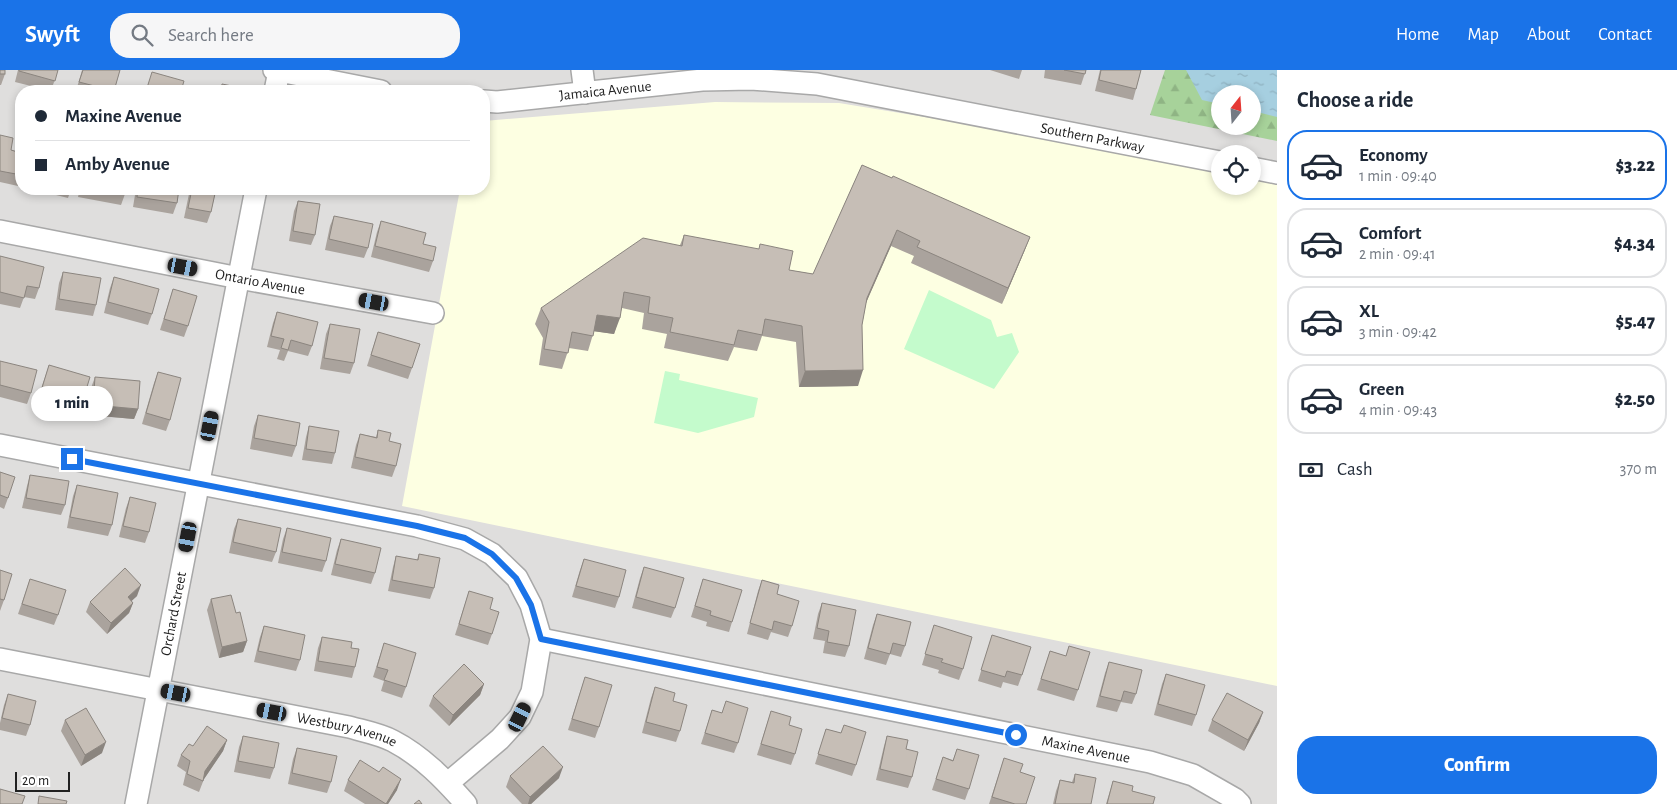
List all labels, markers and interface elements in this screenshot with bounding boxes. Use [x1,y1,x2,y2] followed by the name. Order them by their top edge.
[110,13,460,58] search box
[128,21,156,49] icon: search
[25,23,80,47] text: Swyft
[168,26,254,45] text: Search here
[1396,26,1439,44] text: Home
[1467,26,1499,44] text: Map
[1527,26,1570,44] text: About
[1598,26,1652,44] text: Contact
[559,78,652,103] street label: Jamaica Avenue
[1211,85,1261,135] north arrow
[1211,85,1261,195] map controls
[1297,89,1413,111] text: Choose a ride
[65,107,182,126] text: Maxine Avenue
[1039,120,1146,155] street label: Southern Parkway
[1299,143,1344,188] icon: car
[1211,145,1261,195] button: locate
[1359,146,1428,165] text: Economy
[65,155,170,174] text: Amby Avenue
[1615,156,1655,175] text: $3.22
[1359,168,1437,184] text: 1 min · 09:40
[1299,221,1344,266] icon: car
[1359,224,1421,243] text: Comfort
[1614,234,1655,253] text: $4.34
[1359,246,1436,262] text: 2 min · 09:41
[166,257,199,277] car
[214,266,306,297] street label: Ontario Avenue
[357,292,390,312] car
[1299,299,1344,344] icon: car
[1359,302,1379,321] text: XL
[1616,312,1655,331] text: $5.47
[1359,324,1437,340] text: 3 min · 09:42
[1299,377,1344,422] icon: car
[1359,380,1405,399] text: Green
[31,386,113,422] callout: 1 min
[1615,390,1655,409] text: $2.50
[55,395,89,411] text: 1 min
[1359,402,1437,418] text: 4 min · 09:43
[199,410,220,442] car
[61,448,83,470] route end
[1297,456,1325,484] icon: cash
[1337,460,1373,479] text: Cash
[1620,461,1657,477] text: 370 m
[177,521,198,553] car
[158,570,189,657] street label: Orchard Street
[159,683,192,703] car
[506,700,533,734] car
[255,702,288,722] car
[296,709,400,749] street label: Westbury Avenue
[1005,724,1027,746] route start
[1041,733,1132,765] street label: Maxine Avenue
[1297,736,1657,794] button: Confirm
[15,769,70,792] scale bar
[22,774,49,788] text: 20 m

